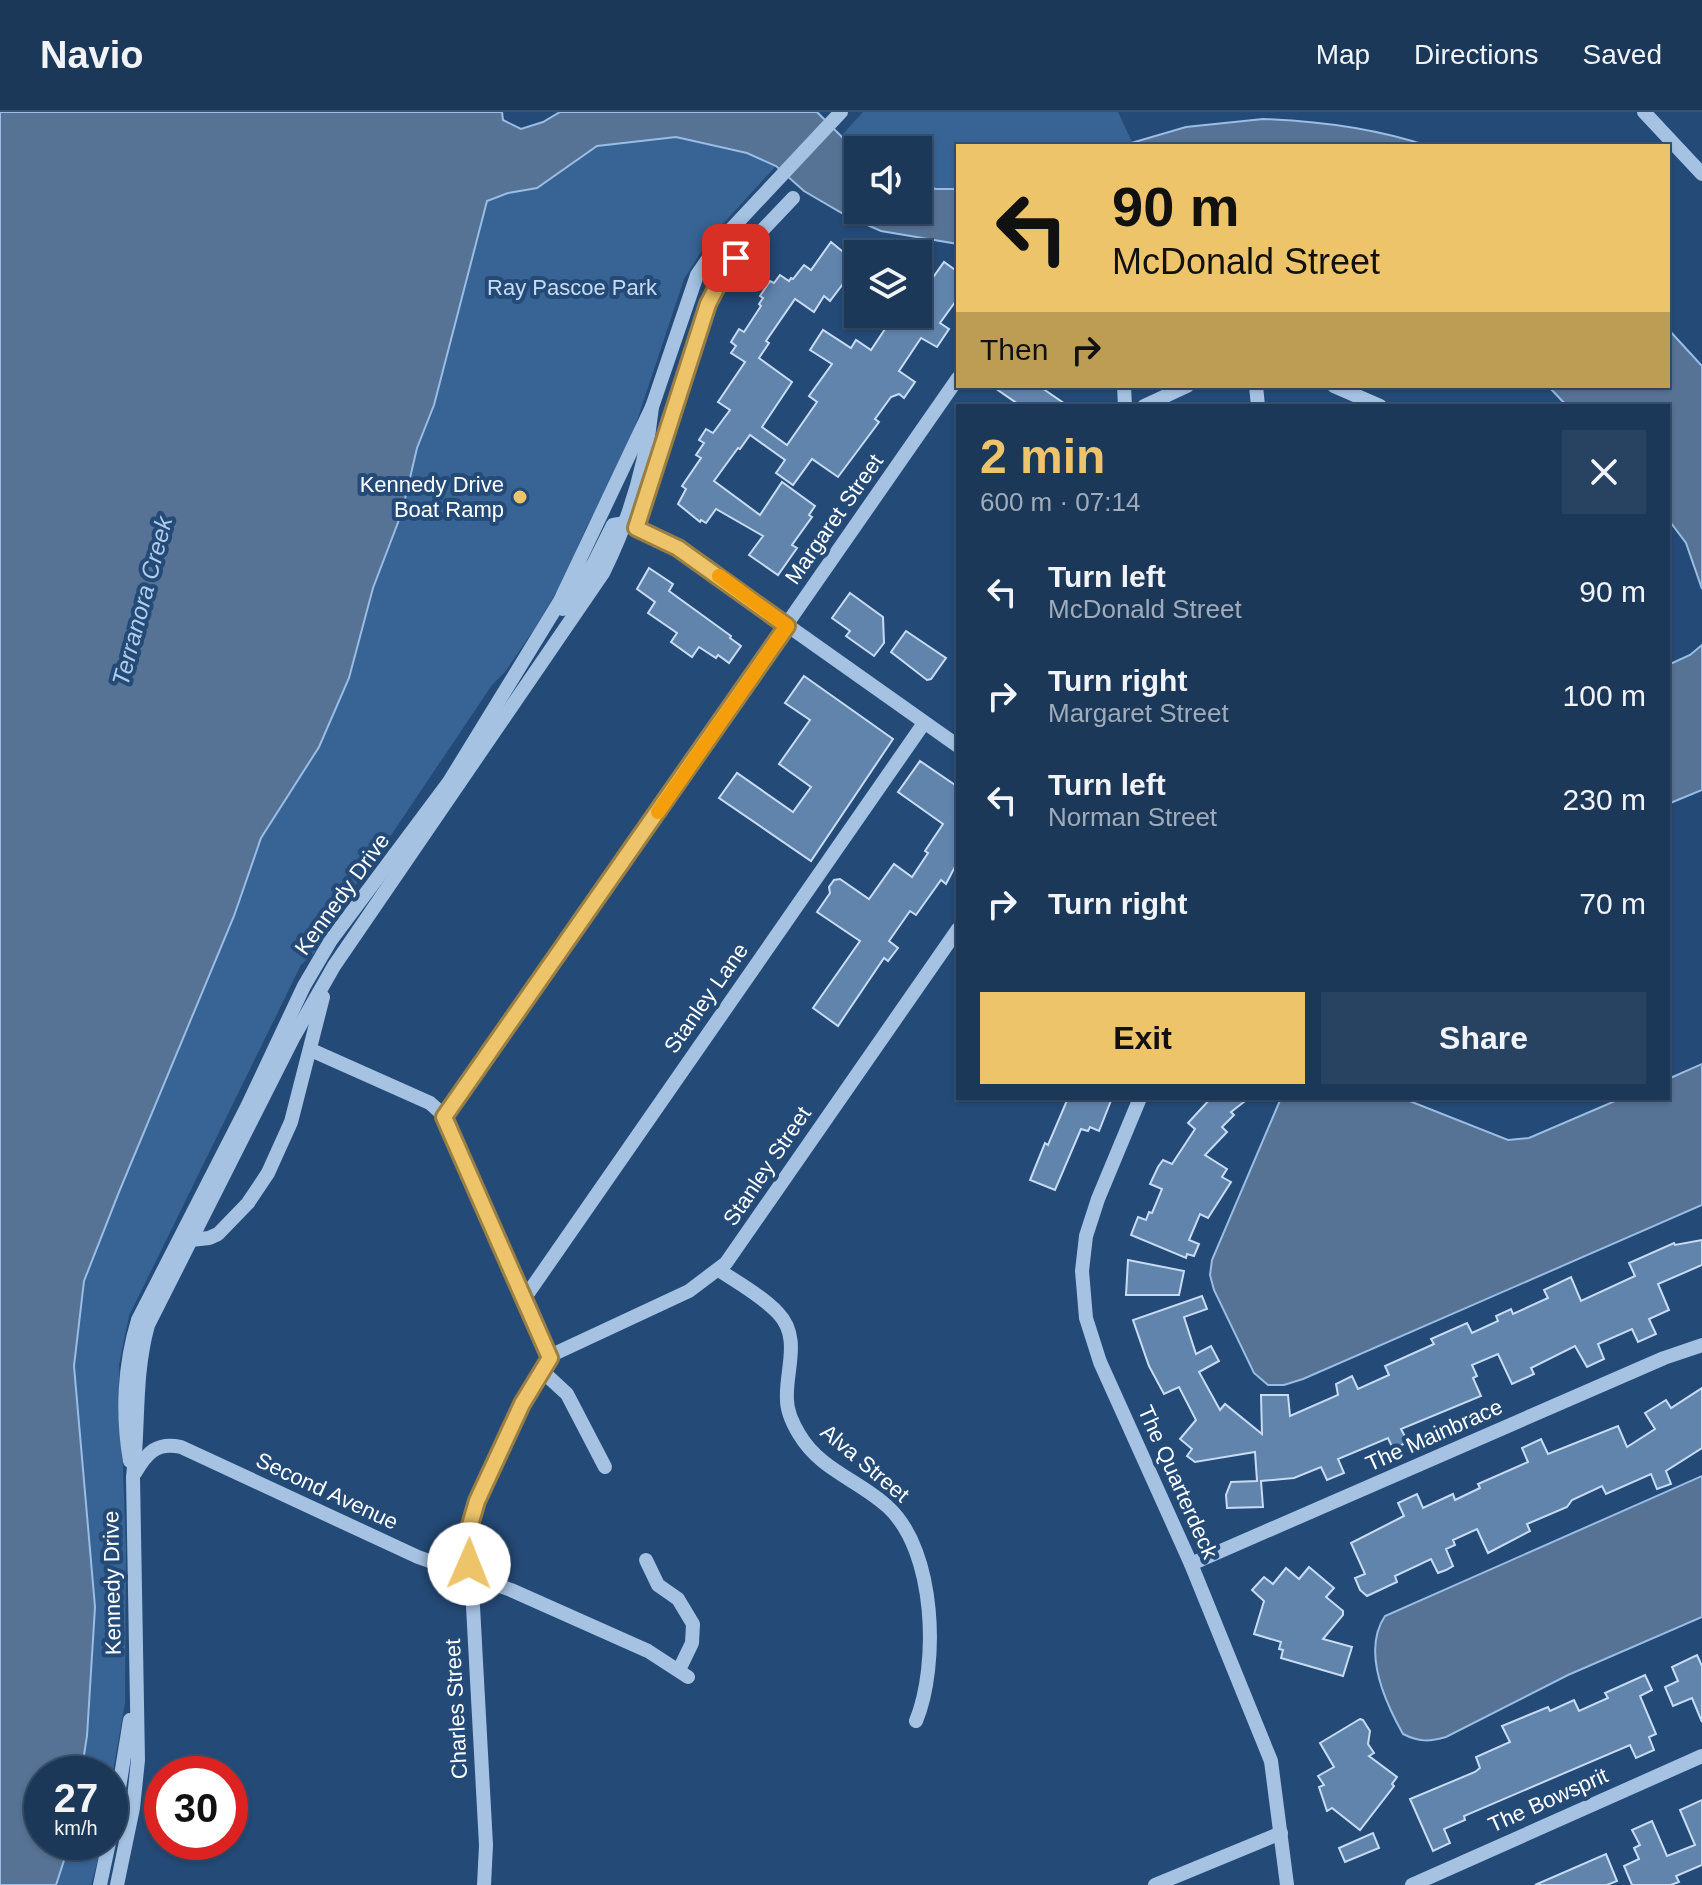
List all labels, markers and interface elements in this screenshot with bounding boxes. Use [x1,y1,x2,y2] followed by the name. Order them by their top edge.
[40,34,143,76] text: Navio
[1316,39,1370,70] text: Map
[1414,39,1539,70] text: Directions
[1583,39,1662,70] text: Saved
[844,136,932,328] map controls
[844,136,932,224] button: sound
[1112,175,1240,238] text: 90 m
[980,176,1084,280] icon: left
[702,224,770,292] pin
[714,236,758,280] icon: arrive
[844,240,932,328] button: layers
[1112,241,1380,282] text: McDonald Street
[487,275,658,300] park label: Ray Pascoe Park
[1064,328,1108,372] icon: right
[980,333,1048,366] text: Then
[980,430,1105,483] text: 2 min
[1562,430,1646,514] button: close
[780,449,888,589] street label: Margaret Street
[360,472,504,522] place label: Kennedy Drive Boat Ramp
[980,487,1140,517] text: 600 m · 07:14
[511,488,529,506] marker: Kennedy Drive Boat Ramp
[106,512,178,688] water label: Terranora Creek
[1048,560,1166,593] text: Turn left
[980,570,1024,614] icon: left
[1579,575,1646,608] text: 90 m
[1048,594,1242,624] text: McDonald Street
[1048,664,1187,697] text: Turn right
[980,674,1024,718] icon: right
[1563,679,1646,712] text: 100 m
[1048,698,1229,728] text: Margaret Street
[1048,768,1166,801] text: Turn left
[980,778,1024,822] icon: left
[1563,783,1646,816] text: 230 m
[1048,802,1217,832] text: Norman Street
[289,828,395,960] street label: Kennedy Drive
[980,882,1024,926] icon: right
[1048,887,1187,920] text: Turn right
[1579,887,1646,920] text: 70 m
[659,938,753,1058] street label: Stanley Lane
[980,992,1305,1084] button: Exit
[1321,992,1646,1084] button: Share
[718,1102,816,1230] street label: Stanley Street
[1362,1394,1506,1476] street label: The Mainbrace
[1133,1402,1223,1563] street label: The Quarterdeck
[816,1419,914,1507] street label: Alva Street
[252,1447,402,1535] street label: Second Avenue
[98,1511,126,1655] street label: Kennedy Drive
[427,1522,511,1606] position arrow
[440,1638,472,1780] street label: Charles Street
[144,1756,248,1860] speed limit sign: 30
[1484,1762,1612,1838] street label: The Bowsprit
[54,1776,98,1820] text: 27
[54,1817,98,1839] text: km/h

